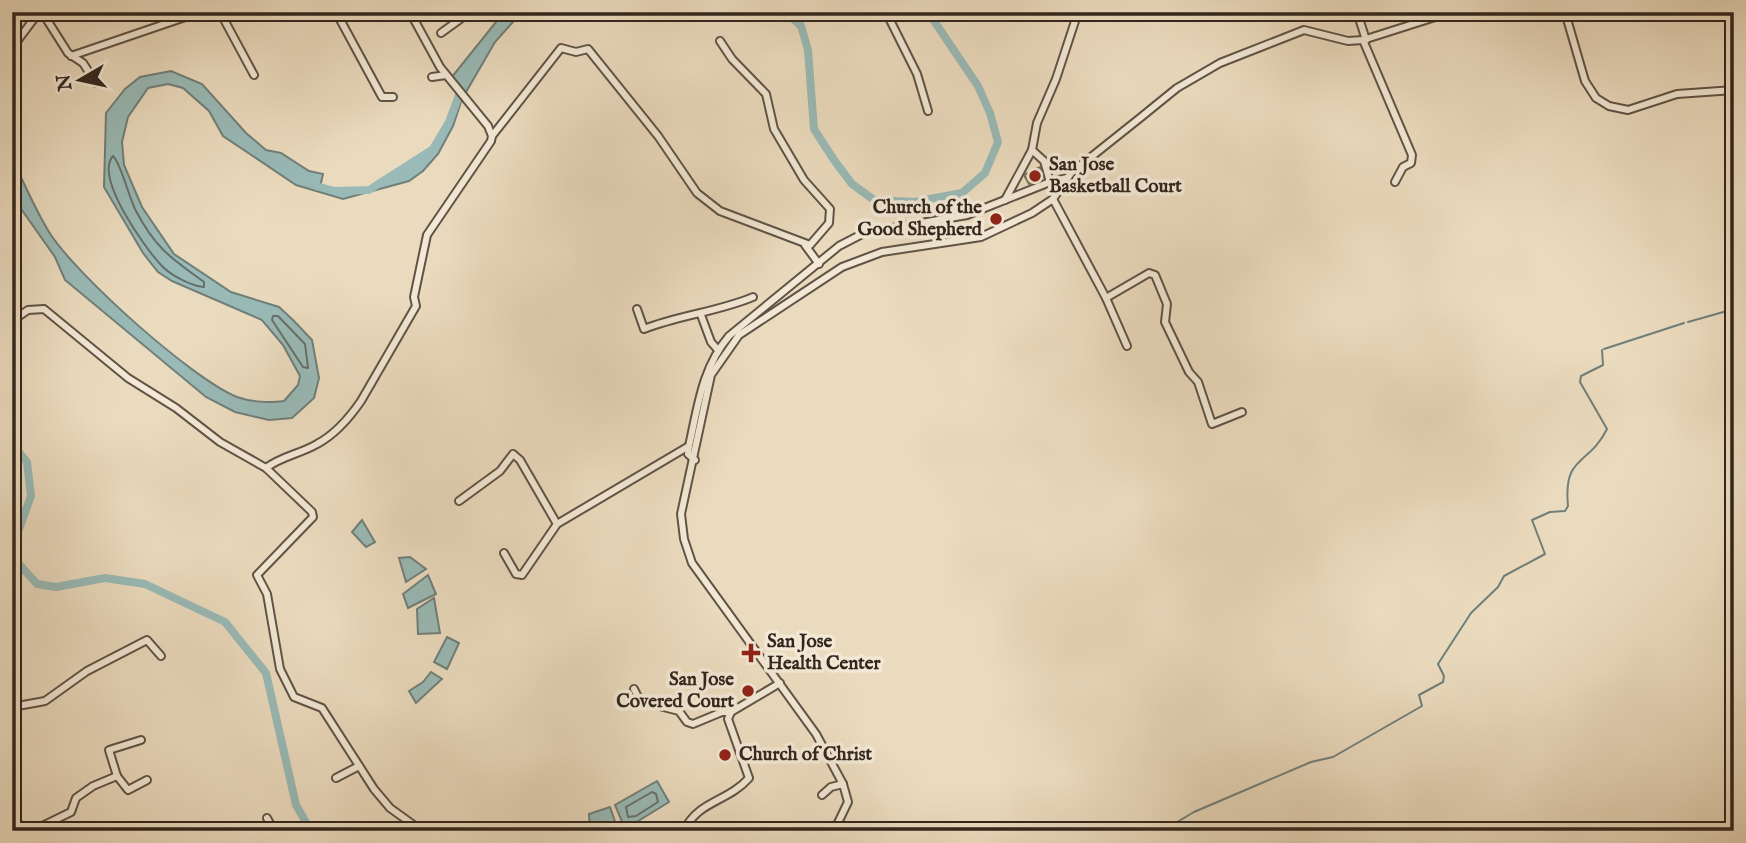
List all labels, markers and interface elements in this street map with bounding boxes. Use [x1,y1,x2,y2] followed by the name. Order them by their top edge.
[46,46,116,116] north arrow
[52,72,78,93] text: N
[1049,153,1182,199] place label: San Jose Basketball Court
[1027,168,1043,184] marker: San Jose Basketball Court
[858,196,983,242] place label: Church of the Good Shepherd
[988,211,1004,227] marker: Church of the Good Shepherd
[767,630,882,676] place label: San Jose Health Center
[741,643,761,663] marker: San Jose Health Center
[616,668,734,714] place label: San Jose Covered Court
[740,683,756,699] marker: San Jose Covered Court
[739,743,872,767] place label: Church of Christ
[717,747,733,763] marker: Church of Christ

